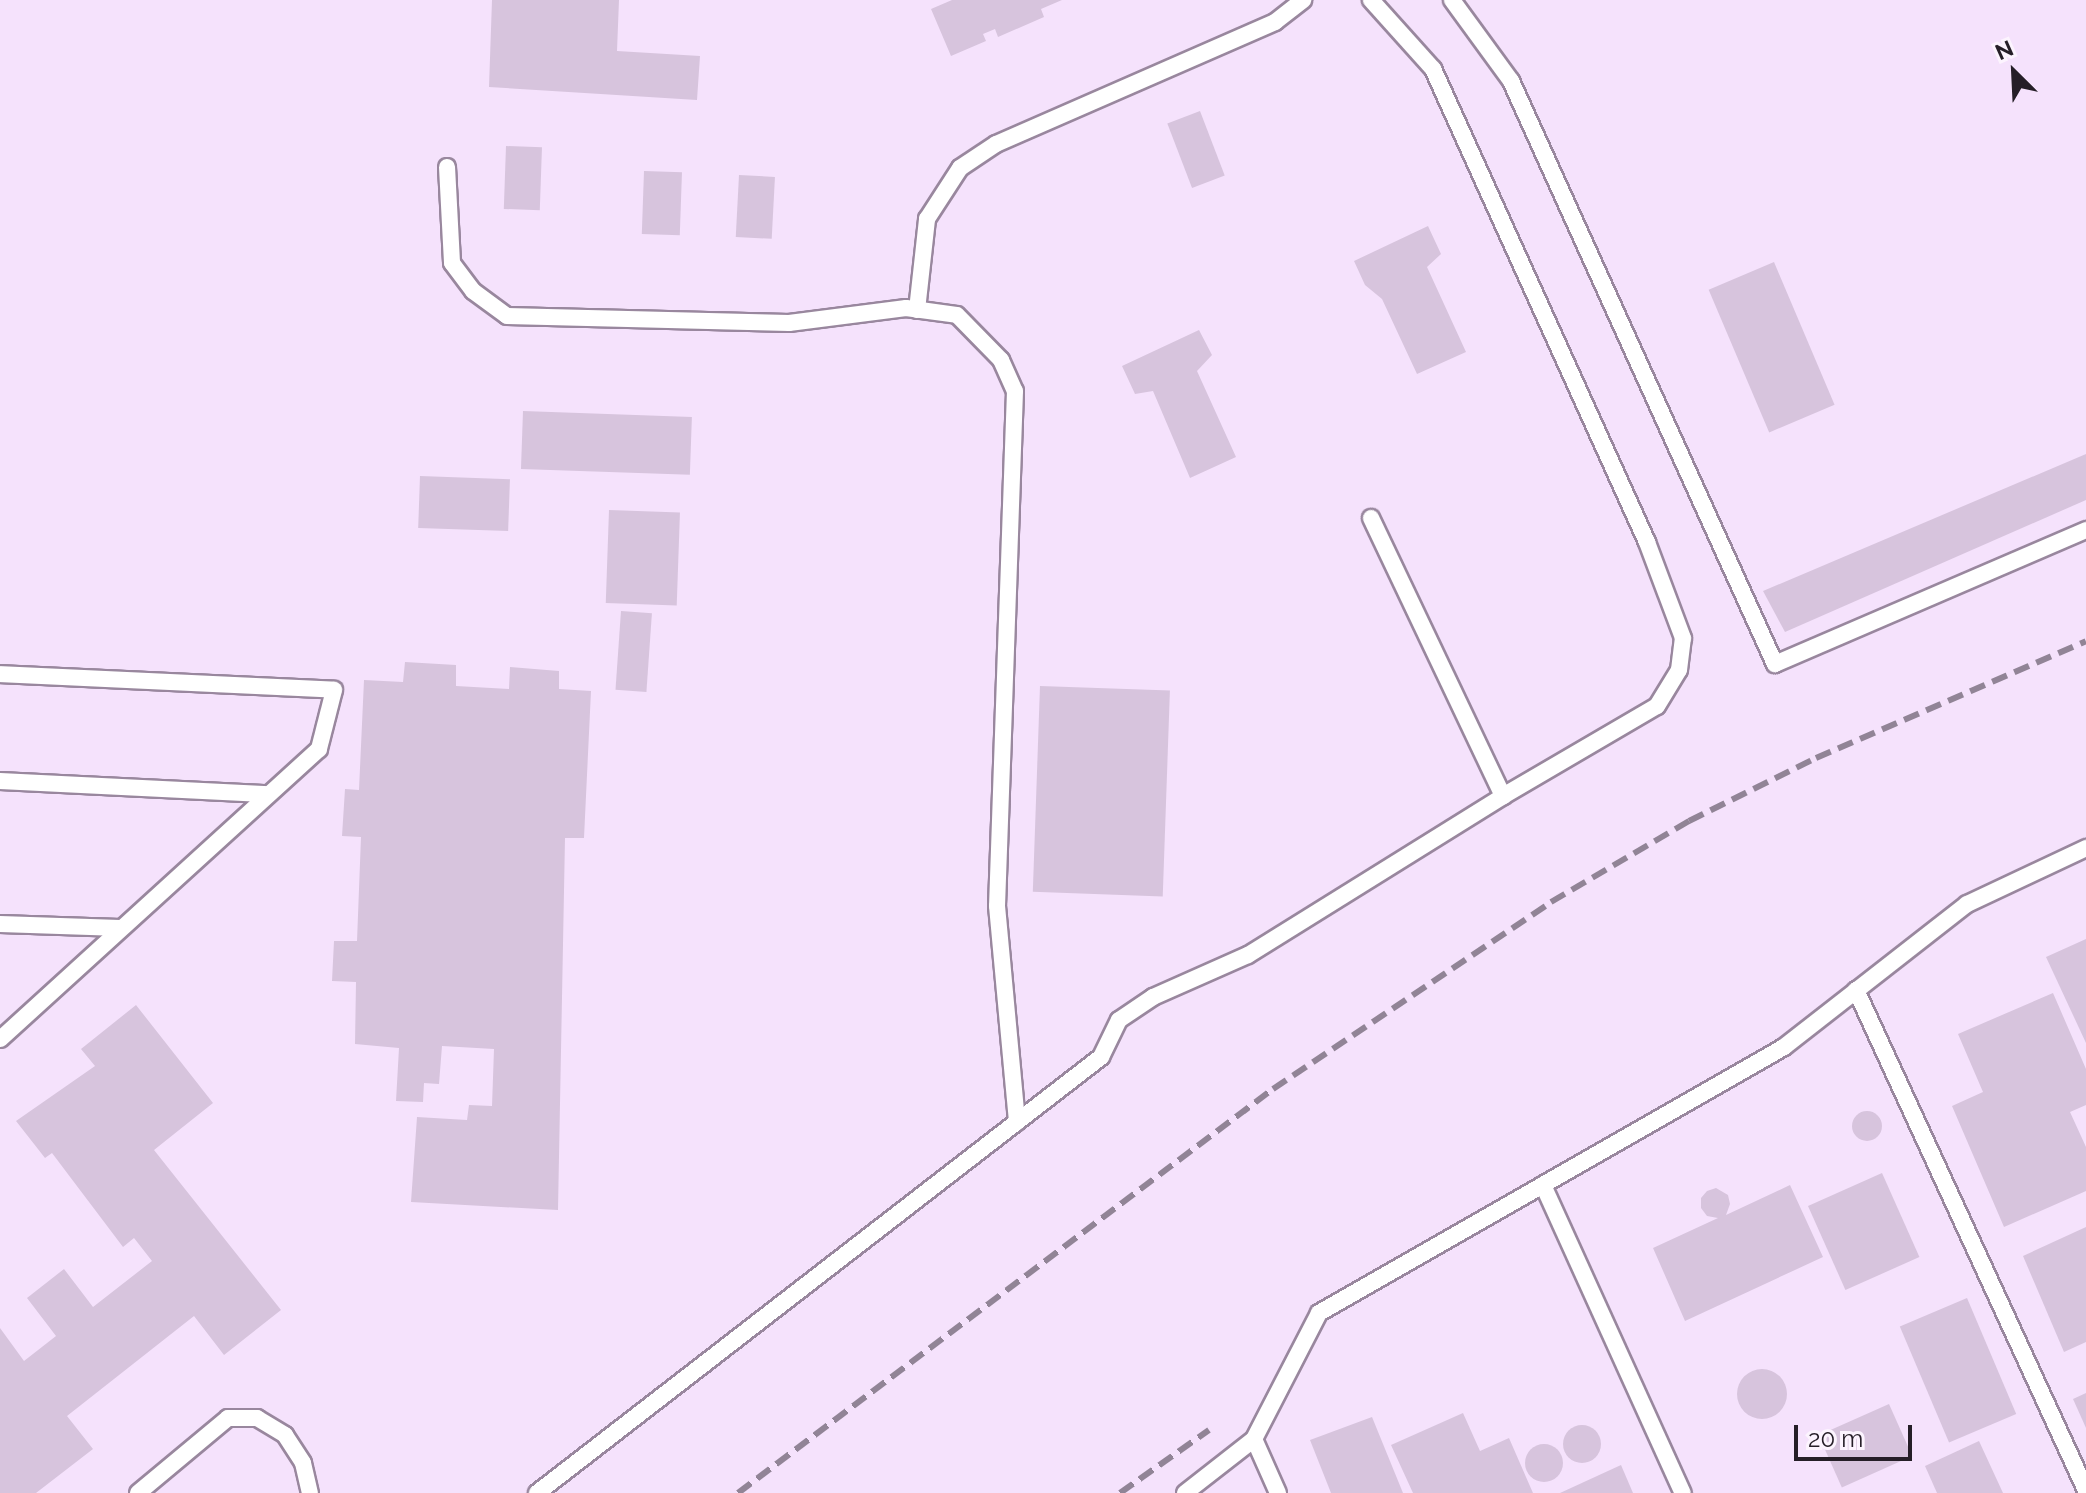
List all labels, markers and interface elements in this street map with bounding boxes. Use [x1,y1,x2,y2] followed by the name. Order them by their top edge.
[1974,32,2054,112] north arrow
[1991,35,2017,65] text: N
[1798,1409,1916,1459] scale bar
[1808,1424,1863,1453] text: 20 m

